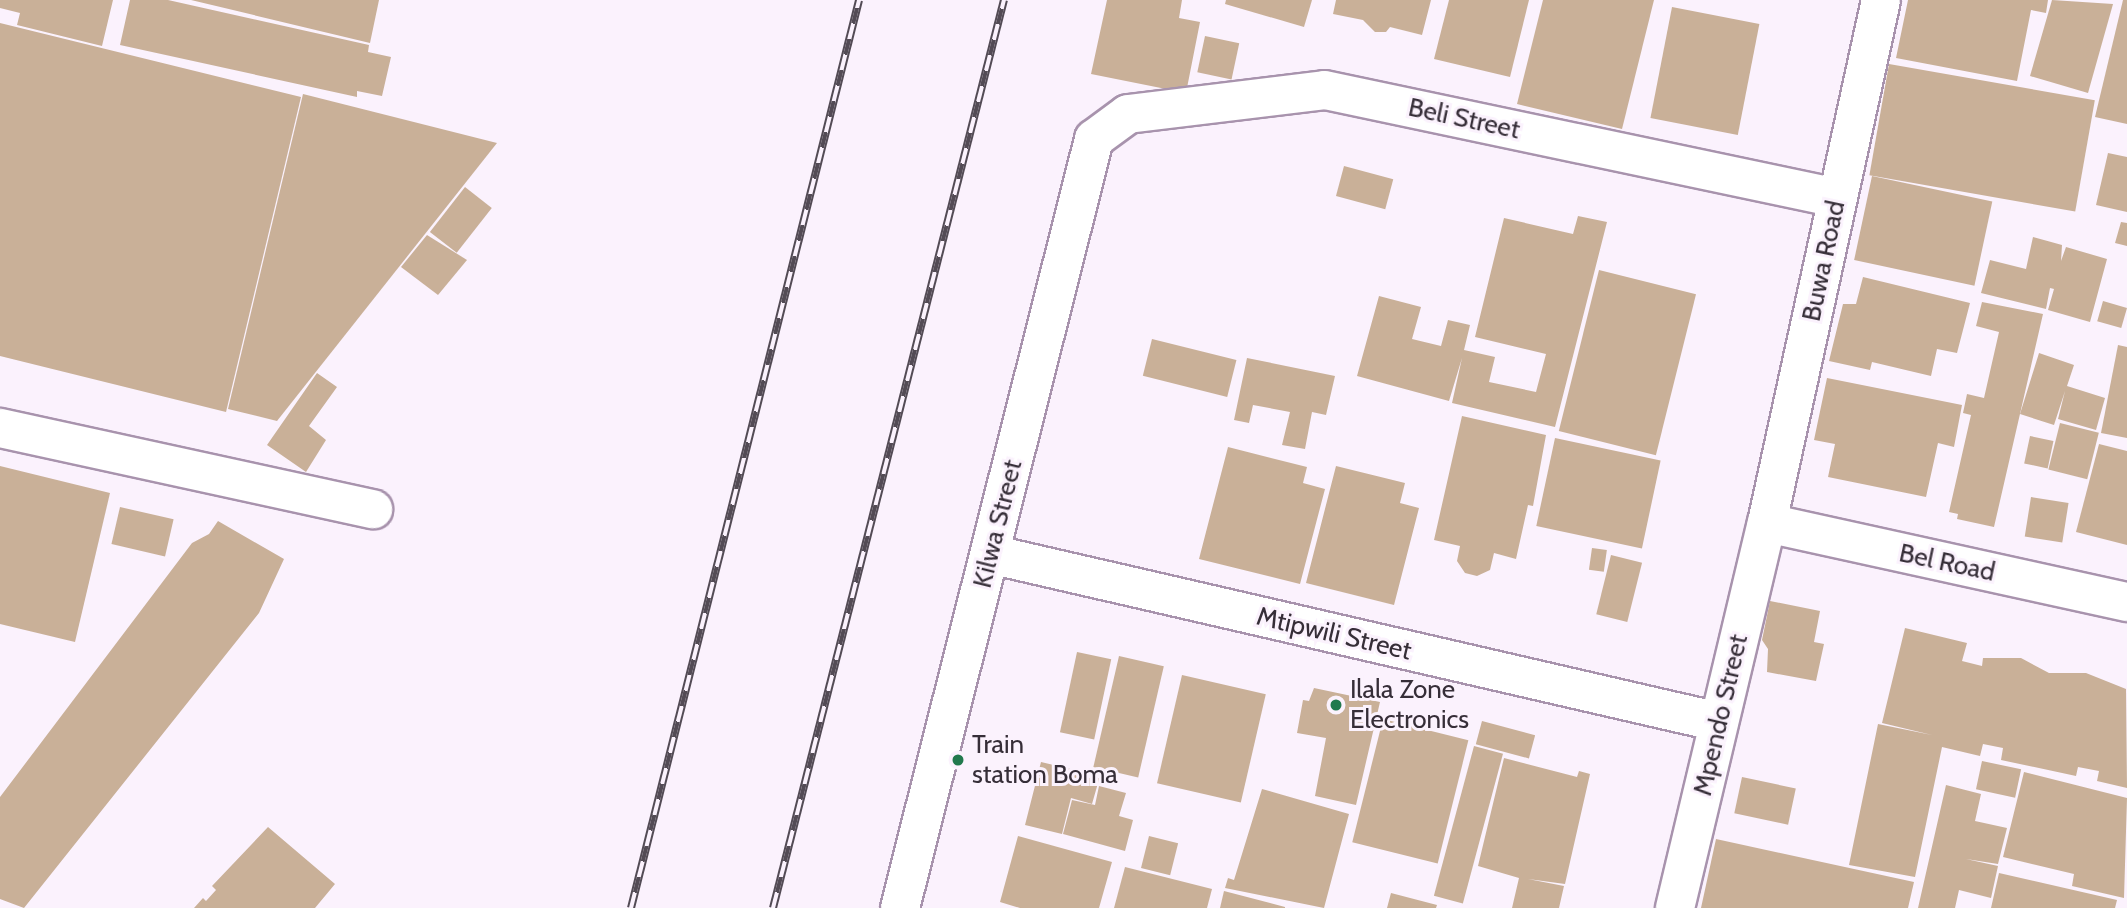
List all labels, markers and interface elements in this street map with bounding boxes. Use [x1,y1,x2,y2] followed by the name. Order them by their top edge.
[1405,92,1523,146] street label: Beli Street
[1796,198,1852,324] street label: Buwa Road
[967,457,1029,591] street label: Kilwa Street
[1896,538,1998,588] street label: Bel Road
[1254,601,1414,667] street label: Mtipwili Street
[1687,631,1755,799] street label: Mpendo Street
[1350,674,1469,736] place label: Ilala Zone Electronics
[1328,697,1344,713] marker: Ilala Zone Electronics
[972,729,1118,790] place label: Train station Boma
[950,752,966,768] marker: Train station Boma

